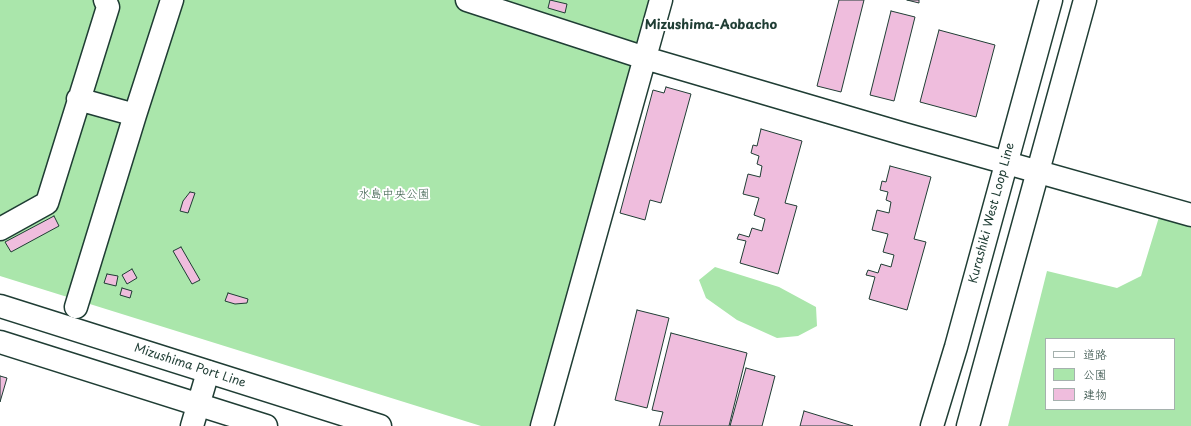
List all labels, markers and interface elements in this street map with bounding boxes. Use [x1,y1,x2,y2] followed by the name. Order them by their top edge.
[645,17,777,33] district label: Mizushima-Aobacho
[966,141,1018,285] street label: Kurashiki West Loop Line
[358,188,430,202] park label: 水島中央公園
[1045,338,1175,410] legend
[132,341,248,391] street label: Mizushima Port Line
[1083,345,1107,363] text: 道路
[1083,365,1107,383] text: 公園
[1083,385,1107,403] text: 建物

